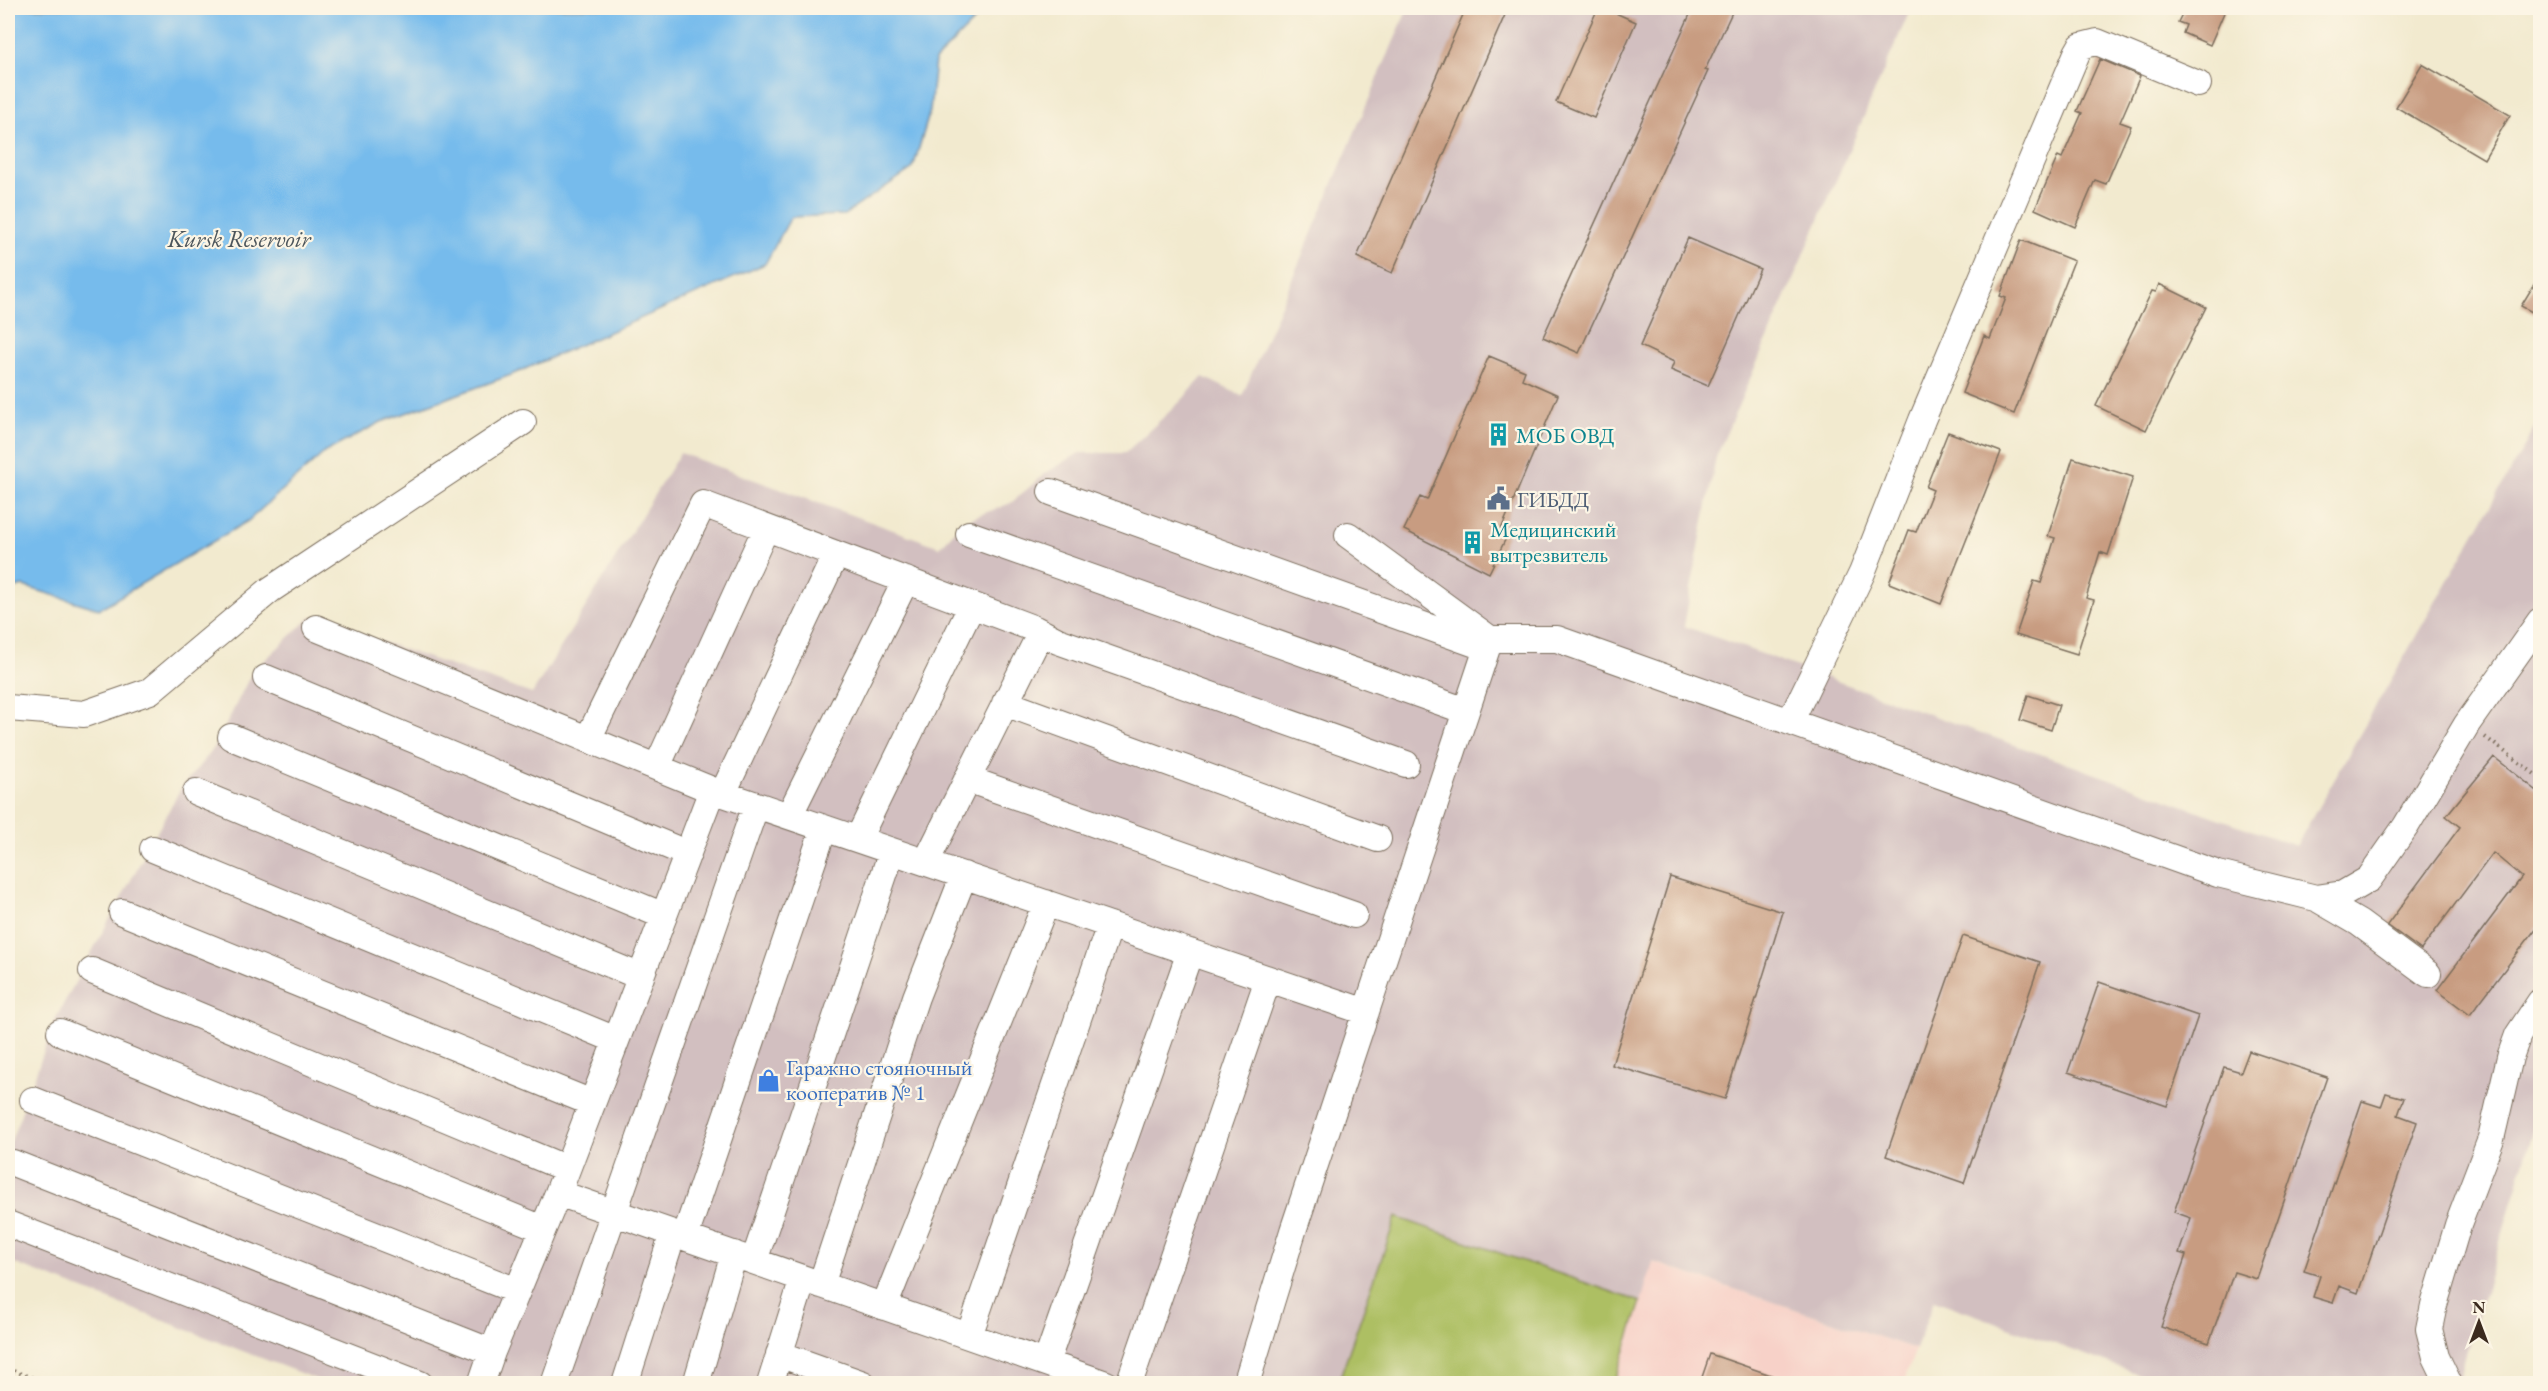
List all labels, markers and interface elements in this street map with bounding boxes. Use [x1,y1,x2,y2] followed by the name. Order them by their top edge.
[166,223,312,254] water label: Kursk Reservoir
[1516,421,1615,450] place label: МОБ ОВД
[1485,422,1511,448] building icon: МОБ ОВД
[1517,485,1590,514] place label: ГИБДД
[1486,486,1512,512] public building icon: ГИБДД
[1490,515,1617,569] place label: Медицинский вытрезвитель
[1459,529,1485,555] building icon: Медицинский вытрезвитель
[786,1053,973,1107] place label: Гаражно стояночный кооператив № 1
[755,1067,781,1093] shop icon: Гаражно стояночный кооператив № 1
[2449,1292,2509,1352] north arrow
[2473,1297,2486,1318] text: N

